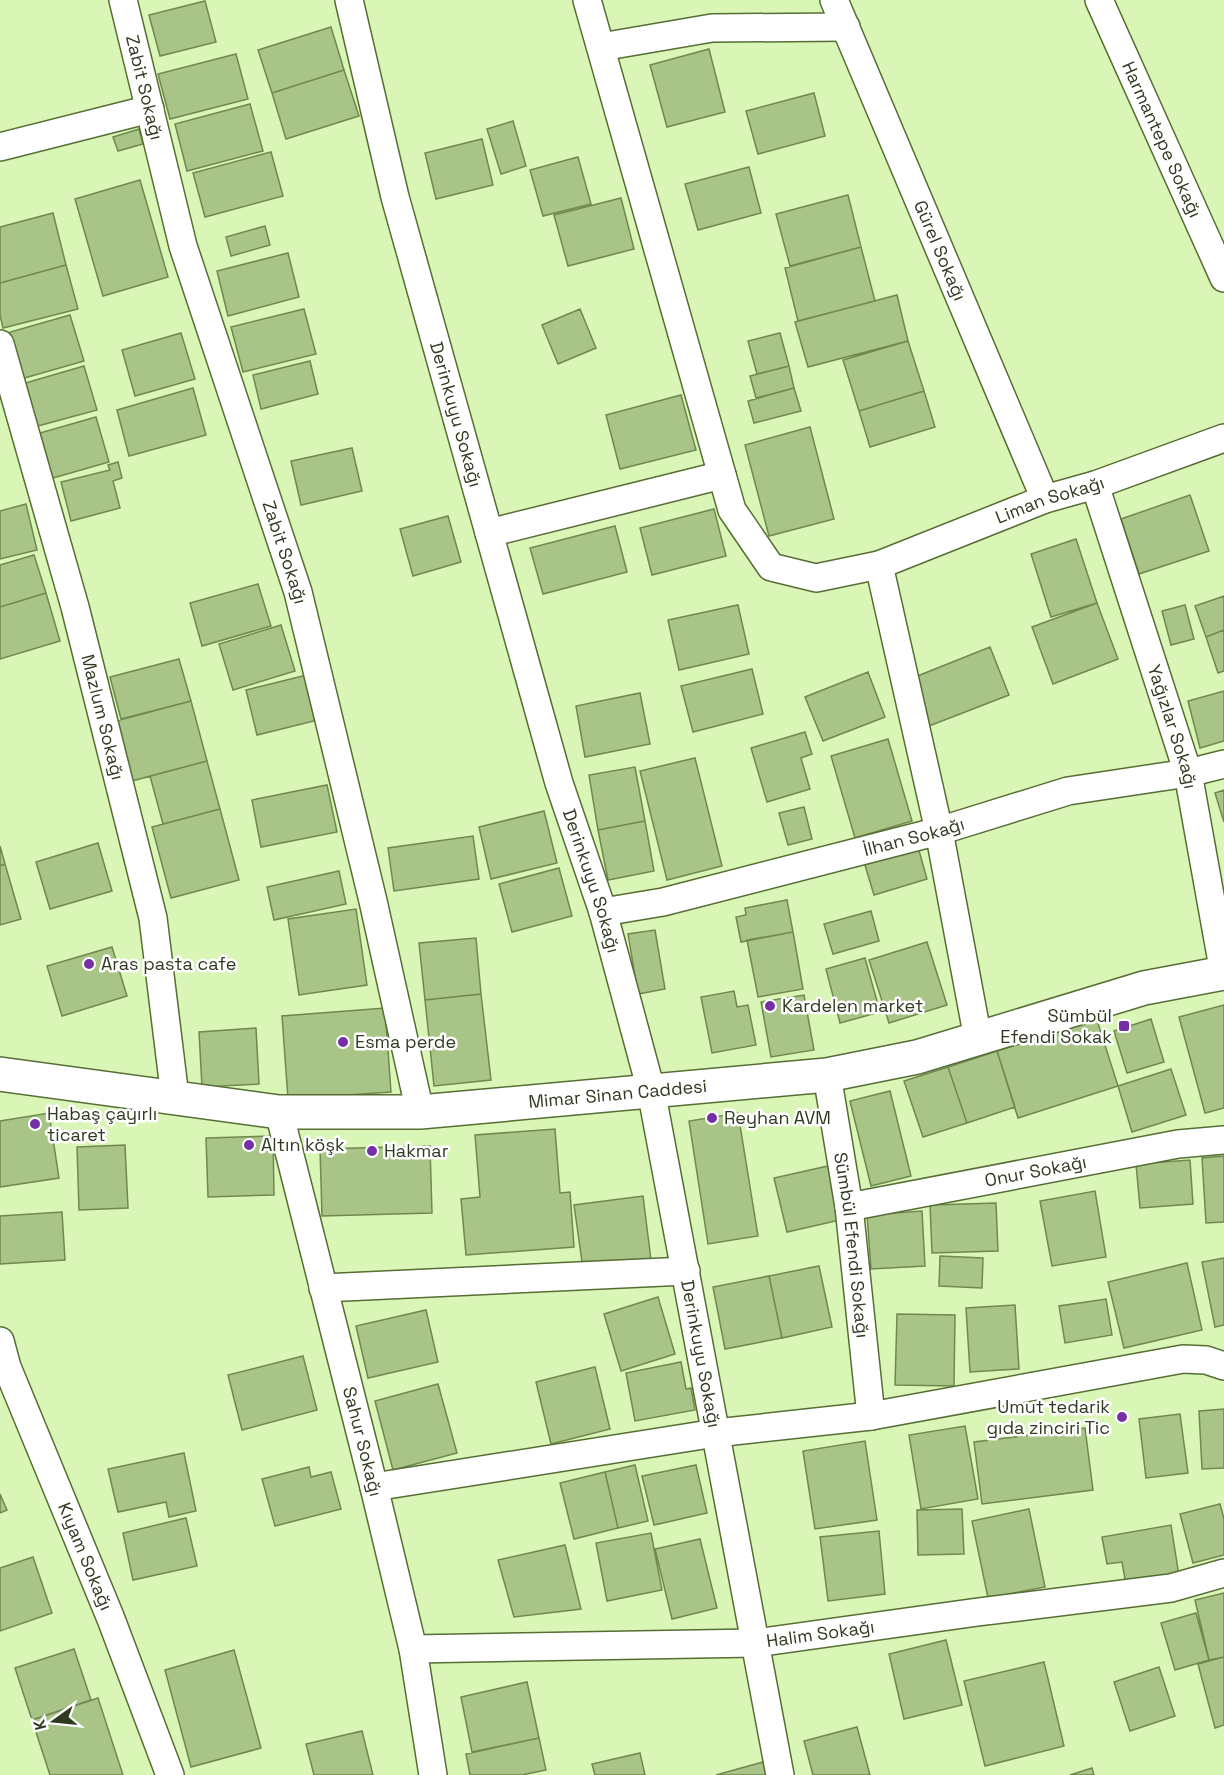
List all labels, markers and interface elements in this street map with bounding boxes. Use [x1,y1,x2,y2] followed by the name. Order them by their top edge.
[121,32,169,142] street label: Zabit Sokağı
[1117,58,1207,221] street label: Harmantepe Sokağı
[909,197,972,304] street label: Gürel Sokağı
[425,339,488,490] street label: Derinkuyu Sokağı
[992,471,1107,529] street label: Liman Sokağı
[257,498,312,606] street label: Zabit Sokağı
[76,652,130,782] street label: Mazlum Sokağı
[1143,662,1203,791] street label: Yağızlar Sokağı
[558,806,625,955] street label: Derinkuyu Sokağı
[861,812,967,861] street label: İlhan Sokağı
[101,952,236,975] place label: Aras pasta cafe
[82,957,96,971] marker: Aras pasta cafe
[782,994,923,1017] place label: Kardelen market
[763,999,777,1013] marker: Kardelen market
[1000,1004,1112,1048] place label: Sümbül Efendi Sokak
[1117,1019,1131,1033] marker: Sümbül Efendi Sokak
[355,1030,456,1053] place label: Esma perde
[336,1035,350,1049] marker: Esma perde
[527,1074,708,1113] street label: Mimar Sinan Caddesi
[47,1102,157,1146] place label: Habaş çayırlı ticaret
[724,1106,831,1129] place label: Reyhan AVM
[705,1111,719,1125] marker: Reyhan AVM
[28,1117,42,1131] marker: Habaş çayırlı ticaret
[261,1133,345,1156] place label: Altın köşk
[242,1138,256,1152] marker: Altın köşk
[384,1139,449,1162] place label: Hakmar
[365,1144,379,1158] marker: Hakmar
[829,1150,875,1339] street label: Sümbül Efendi Sokağı
[983,1150,1088,1192] street label: Onur Sokağı
[676,1278,726,1430] street label: Derinkuyu Sokağı
[338,1384,388,1499] street label: Sahur Sokağı
[987,1395,1110,1439] place label: Umut tedarik gıda zinciri Tic
[1115,1410,1129,1424] marker: Umut tedarik gıda zinciri Tic
[53,1499,118,1614] street label: Kıyam Sokağı
[765,1615,876,1652] street label: Halim Sokağı
[24,1691,84,1751] north arrow
[29,1717,51,1732] text: K

